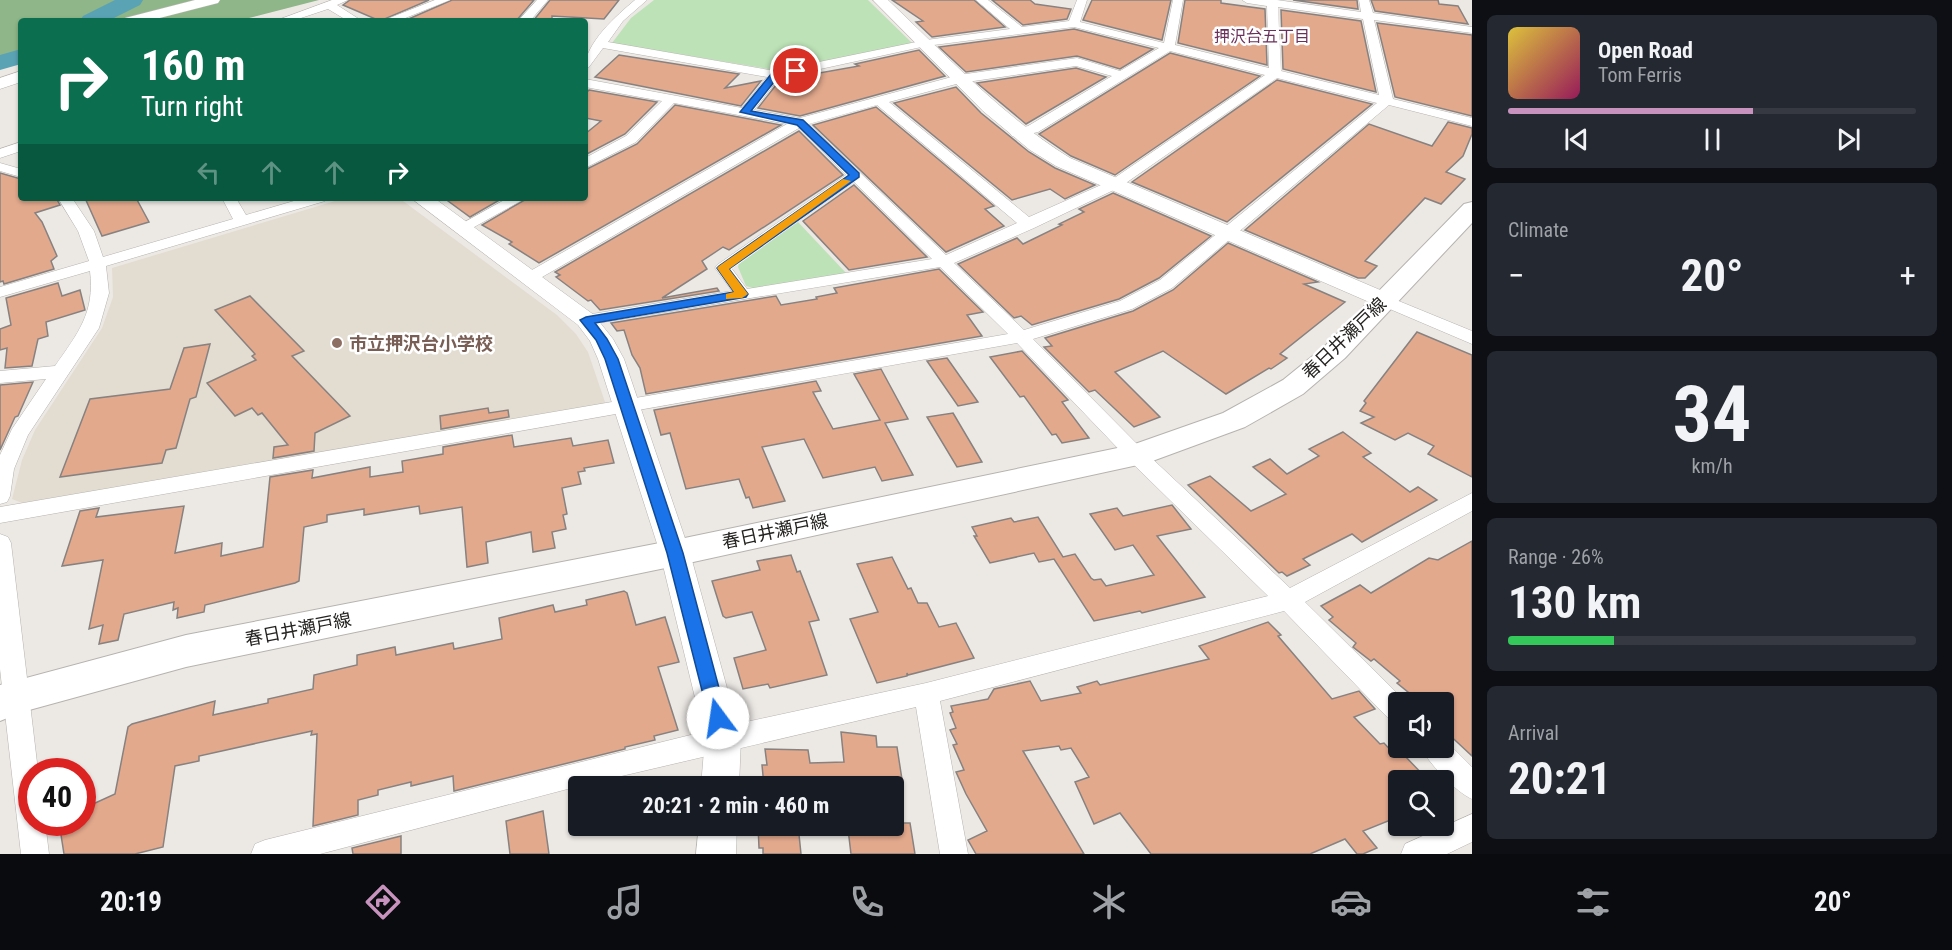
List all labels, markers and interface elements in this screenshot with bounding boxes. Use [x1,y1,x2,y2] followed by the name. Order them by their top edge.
[1214,27,1310,46] district label: 押沢台五丁目
[1598,38,1693,63] text: Open Road
[141,41,246,90] text: 160 m
[42,42,120,120] icon: right
[770,45,821,96] pin
[779,54,812,87] icon: arrive
[1598,63,1682,87] text: Tom Ferris
[141,91,243,123] text: Turn right
[1560,123,1593,156] icon: previous
[1696,123,1729,156] icon: pause
[1832,123,1865,156] icon: next
[192,156,225,189] icon: left
[255,156,288,189] icon: ahead
[318,156,351,189] icon: ahead
[381,156,414,189] icon: right
[1508,218,1568,242] text: Climate
[1681,249,1744,302] text: 20°
[1508,256,1525,295] text: −
[1900,256,1916,295] text: +
[1298,293,1390,383] street label: 春日井瀬戸線
[349,333,493,354] place label: 市立押沢台小学校
[330,336,344,350] marker: 市立押沢台小学校
[1673,369,1751,460] text: 34
[1691,454,1733,478] text: km/h
[720,510,830,552] street label: 春日井瀬戸線
[1508,545,1604,569] text: Range · 26%
[1508,576,1641,629] text: 130 km
[243,608,353,650] street label: 春日井瀬戸線
[686,686,750,750] position arrow
[1388,692,1454,836] map controls
[1388,692,1454,758] button: sound
[1508,721,1559,745] text: Arrival
[1508,752,1611,805] text: 20:21
[18,758,96,836] speed limit sign: 40
[1388,770,1454,836] button: search
[643,793,829,818] text: 20:21 · 2 min · 460 m
[362,881,404,923] icon: directions
[604,881,646,923] icon: music
[846,881,888,923] icon: phone
[1088,881,1130,923] icon: climate
[1330,881,1372,923] icon: car
[1572,881,1614,923] icon: filters
[100,886,162,918] text: 20:19
[1814,886,1852,918] text: 20°

